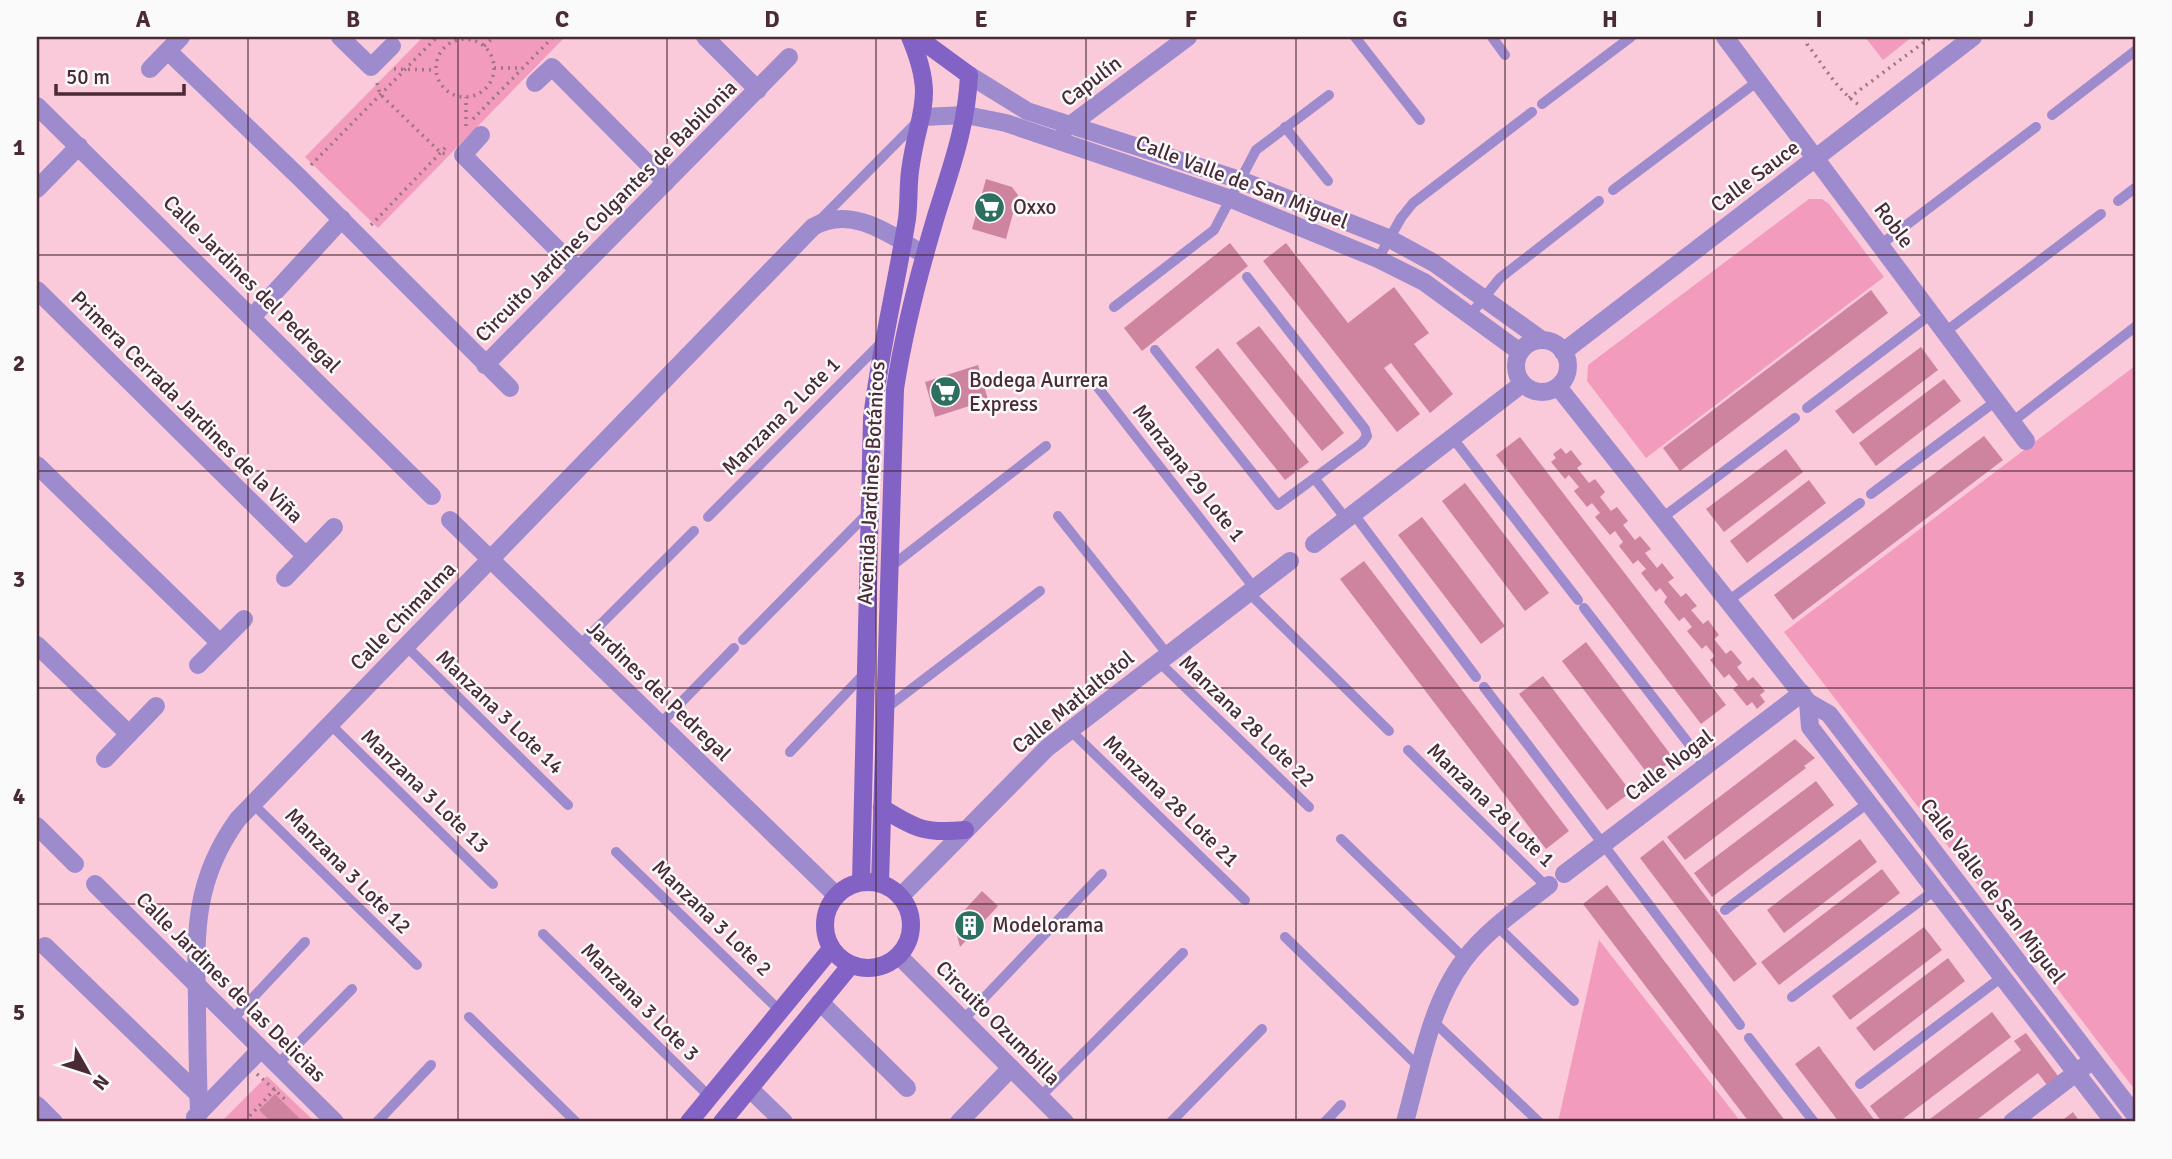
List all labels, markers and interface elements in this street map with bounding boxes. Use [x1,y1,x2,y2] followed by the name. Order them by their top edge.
[136,5,151,34] text: A
[346,5,360,34] text: B
[555,5,569,34] text: C
[764,5,780,34] text: D
[974,5,988,34] text: E
[1185,5,1197,34] text: F
[1392,5,1408,34] text: G
[1602,5,1618,34] text: H
[1815,5,1823,34] text: I
[2024,5,2034,34] text: J
[1056,50,1126,112] street label: Capulín
[56,52,184,96] scale bar
[66,64,110,90] text: 50 m
[470,75,742,347] street label: Circuito Jardines Colgantes de Babilonia
[1132,129,1352,235] street label: Calle Valle de San Miguel
[13,133,25,162] text: 1
[1706,134,1804,218] street label: Calle Sauce
[158,190,346,378] street label: Calle Jardines del Pedregal
[973,190,1007,224] supermarket icon: Oxxo
[1013,194,1056,220] place label: Oxxo
[1868,197,1920,253] street label: Roble
[65,285,309,529] street label: Primera Cerrada Jardines de la Viña
[13,349,25,378] text: 2
[716,351,846,481] street label: Manzana 2 Lote 1
[852,361,890,605] street label: Avenida Jardines Botánicos
[969,367,1109,417] place label: Bodega Aurrera Express
[929,375,963,409] supermarket icon: Bodega Aurrera Express
[1127,399,1251,547] street label: Manzana 29 Lote 1
[345,556,461,676] street label: Calle Chimalma
[13,565,25,594] text: 3
[581,615,737,767] street label: Jardines del Pedregal
[431,644,569,780] street label: Manzana 3 Lote 14
[1007,645,1139,759] street label: Calle Matlaltotol
[1174,649,1320,793] street label: Manzana 28 Lote 22
[356,723,494,859] street label: Manzana 3 Lote 13
[1620,724,1718,806] street label: Calle Nogal
[1098,729,1244,873] street label: Manzana 28 Lote 21
[1422,737,1560,873] street label: Manzana 28 Lote 1
[13,782,25,811] text: 4
[1915,793,2071,989] street label: Calle Valle de San Miguel
[279,802,417,940] street label: Manzana 3 Lote 12
[647,854,777,982] street label: Manzana 3 Lote 2
[131,887,331,1087] street label: Calle Jardines de las Delicias
[952,908,986,942] building icon: Modelorama
[992,912,1104,938] place label: Modelorama
[575,937,705,1067] street label: Manzana 3 Lote 3
[930,955,1066,1091] street label: Circuito Ozumbilla
[13,998,25,1027] text: 5
[52,1036,122,1106] north arrow
[87,1069,114,1095] text: N

